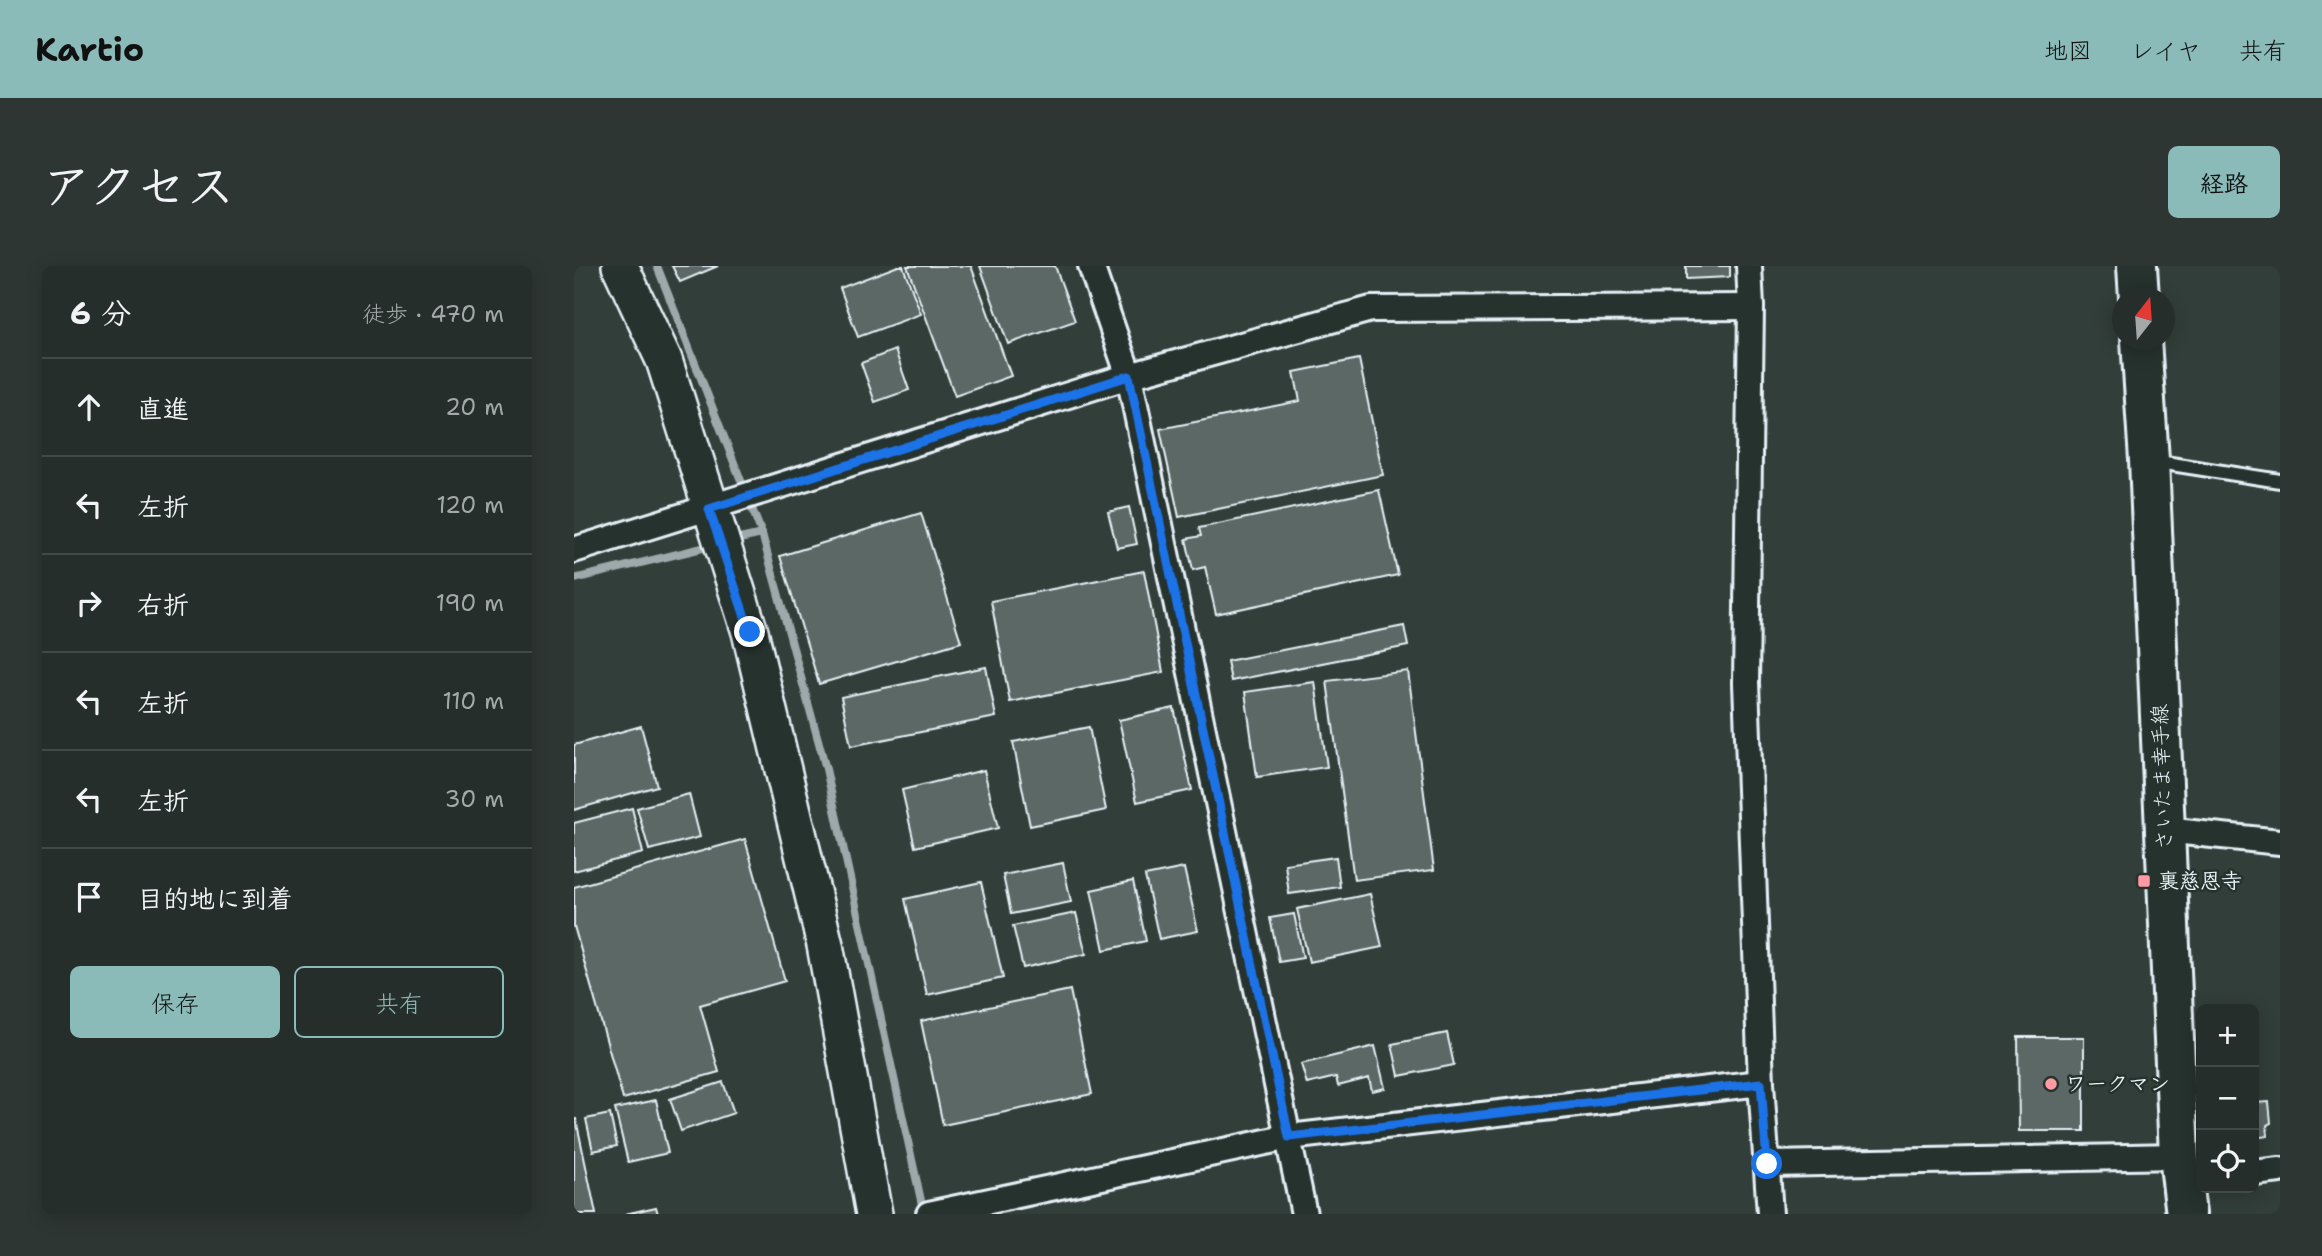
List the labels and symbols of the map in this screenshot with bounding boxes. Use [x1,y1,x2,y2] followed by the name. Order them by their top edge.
[2112,287,2175,350] north arrow
[734,616,765,647] route end
[2145,703,2179,851] street label: さいたま幸手線
[2158,867,2242,895] place label: 裏慈恩寺
[2136,873,2152,889] marker: 裏慈恩寺
[2065,1070,2170,1098] place label: ワークマン
[2043,1076,2059,1092] marker: ワークマン
[1751,1148,1782,1179] route start

